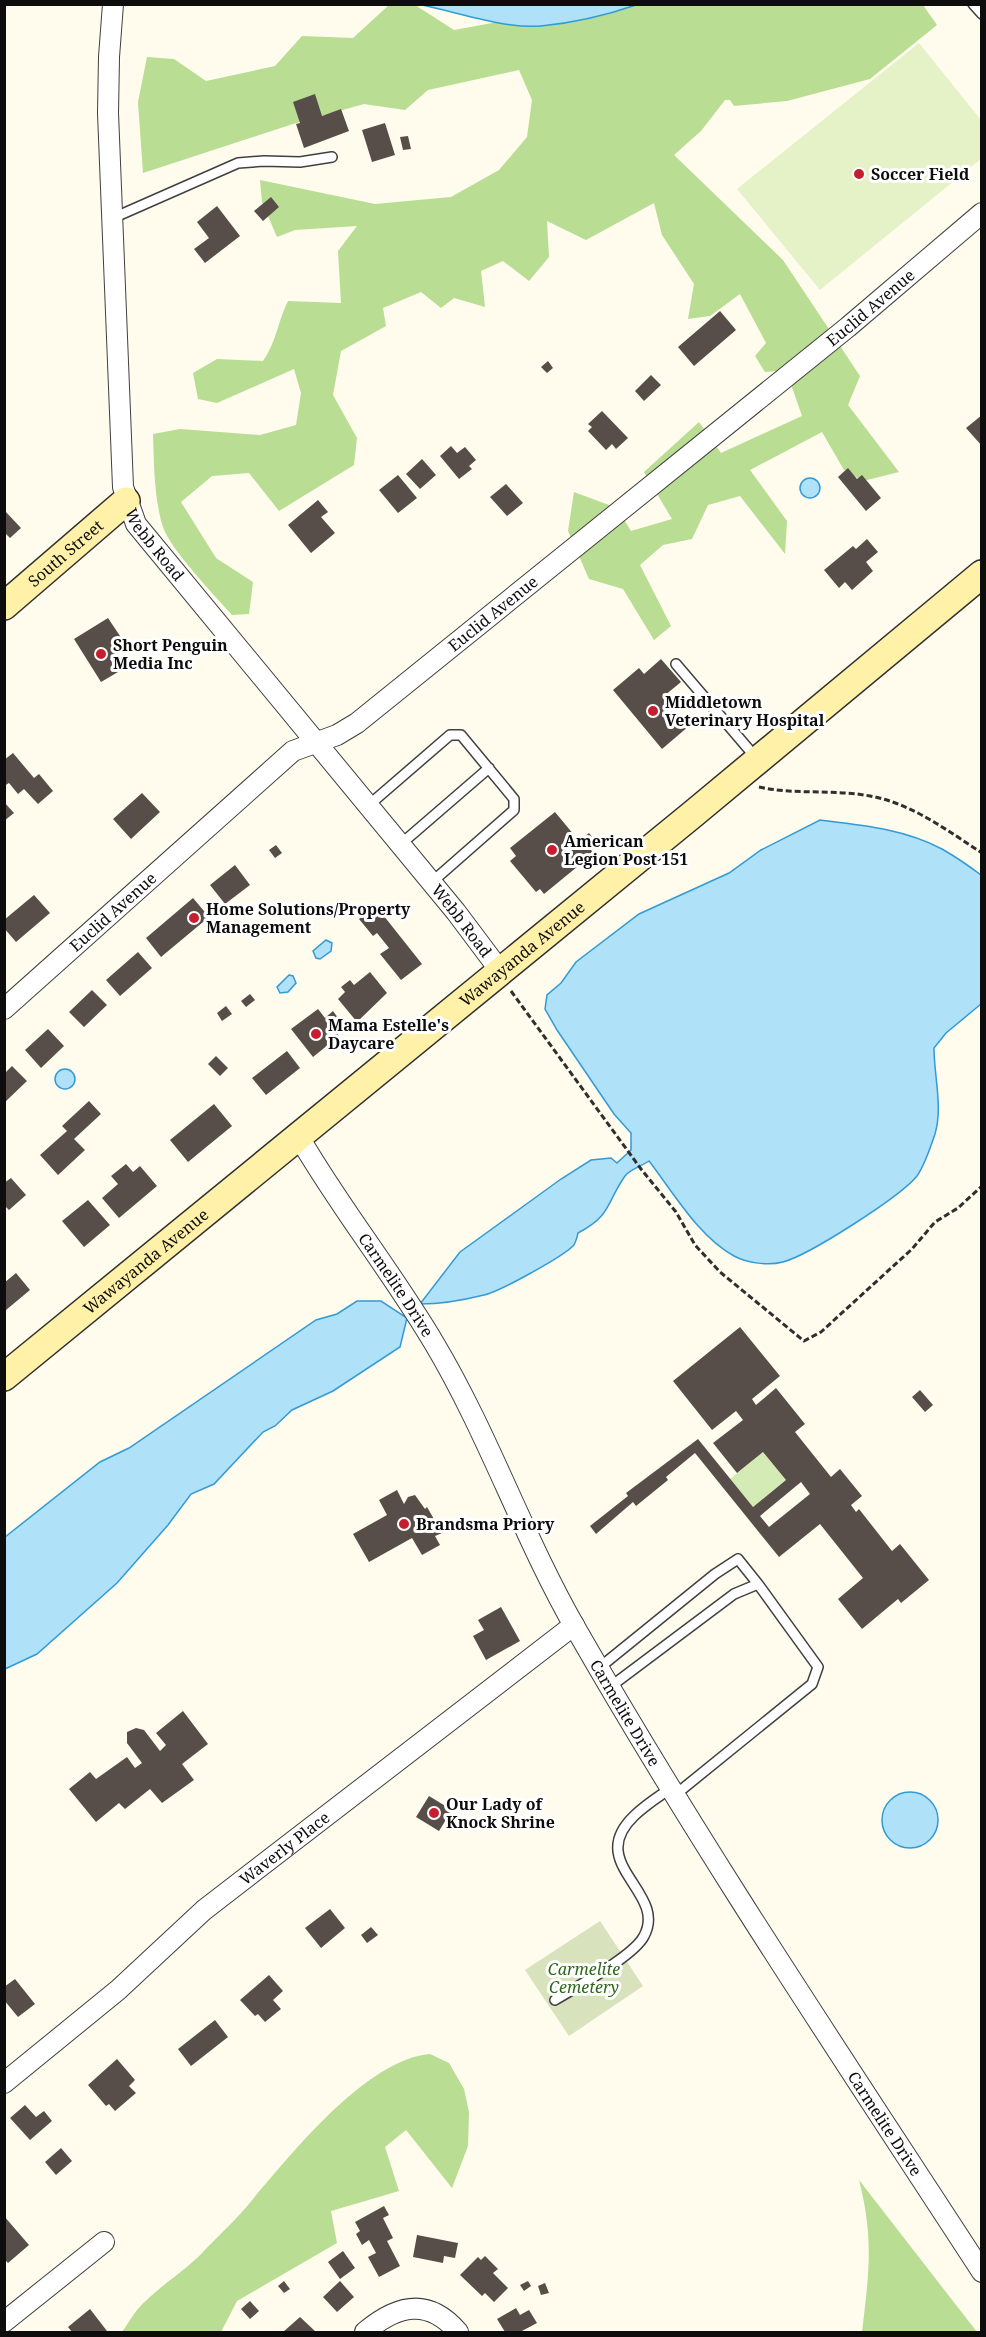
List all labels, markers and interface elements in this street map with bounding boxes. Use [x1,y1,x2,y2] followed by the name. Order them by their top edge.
[871,163,970,185] place label: Soccer Field
[852,167,866,181] marker: Soccer Field
[822,264,919,351] street label: Euclid Avenue
[120,505,190,586] street label: Webb Road
[23,514,108,592] street label: South Street
[443,571,542,656] street label: Euclid Avenue
[113,634,228,674] place label: Short Penguin Media Inc
[94,647,108,661] marker: Short Penguin Media Inc
[665,691,825,731] place label: Middletown Veterinary Hospital
[646,704,660,718] marker: Middletown Veterinary Hospital
[564,830,688,870] place label: American Legion Post 151
[545,843,559,857] marker: American Legion Post 151
[65,867,161,956] street label: Euclid Avenue
[427,880,497,962] street label: Webb Road
[455,896,589,1011] street label: Wawayanda Avenue
[206,898,411,938] place label: Home Solutions/Property Management
[187,911,201,925] marker: Home Solutions/Property Management
[328,1014,449,1054] place label: Mama Estelle's Daycare
[309,1027,323,1041] marker: Mama Estelle's Daycare
[78,1203,213,1319] street label: Wawayanda Avenue
[353,1229,439,1341] street label: Carmelite Drive
[416,1513,555,1535] place label: Brandsma Priory
[397,1517,411,1531] marker: Brandsma Priory
[585,1655,666,1770] street label: Carmelite Drive
[446,1793,555,1833] place label: Our Lady of Knock Shrine
[235,1806,334,1890] street label: Waverly Place
[427,1806,441,1820] marker: Our Lady of Knock Shrine
[548,1958,620,1998] park label: Carmelite Cemetery
[843,2067,927,2180] street label: Carmelite Drive

